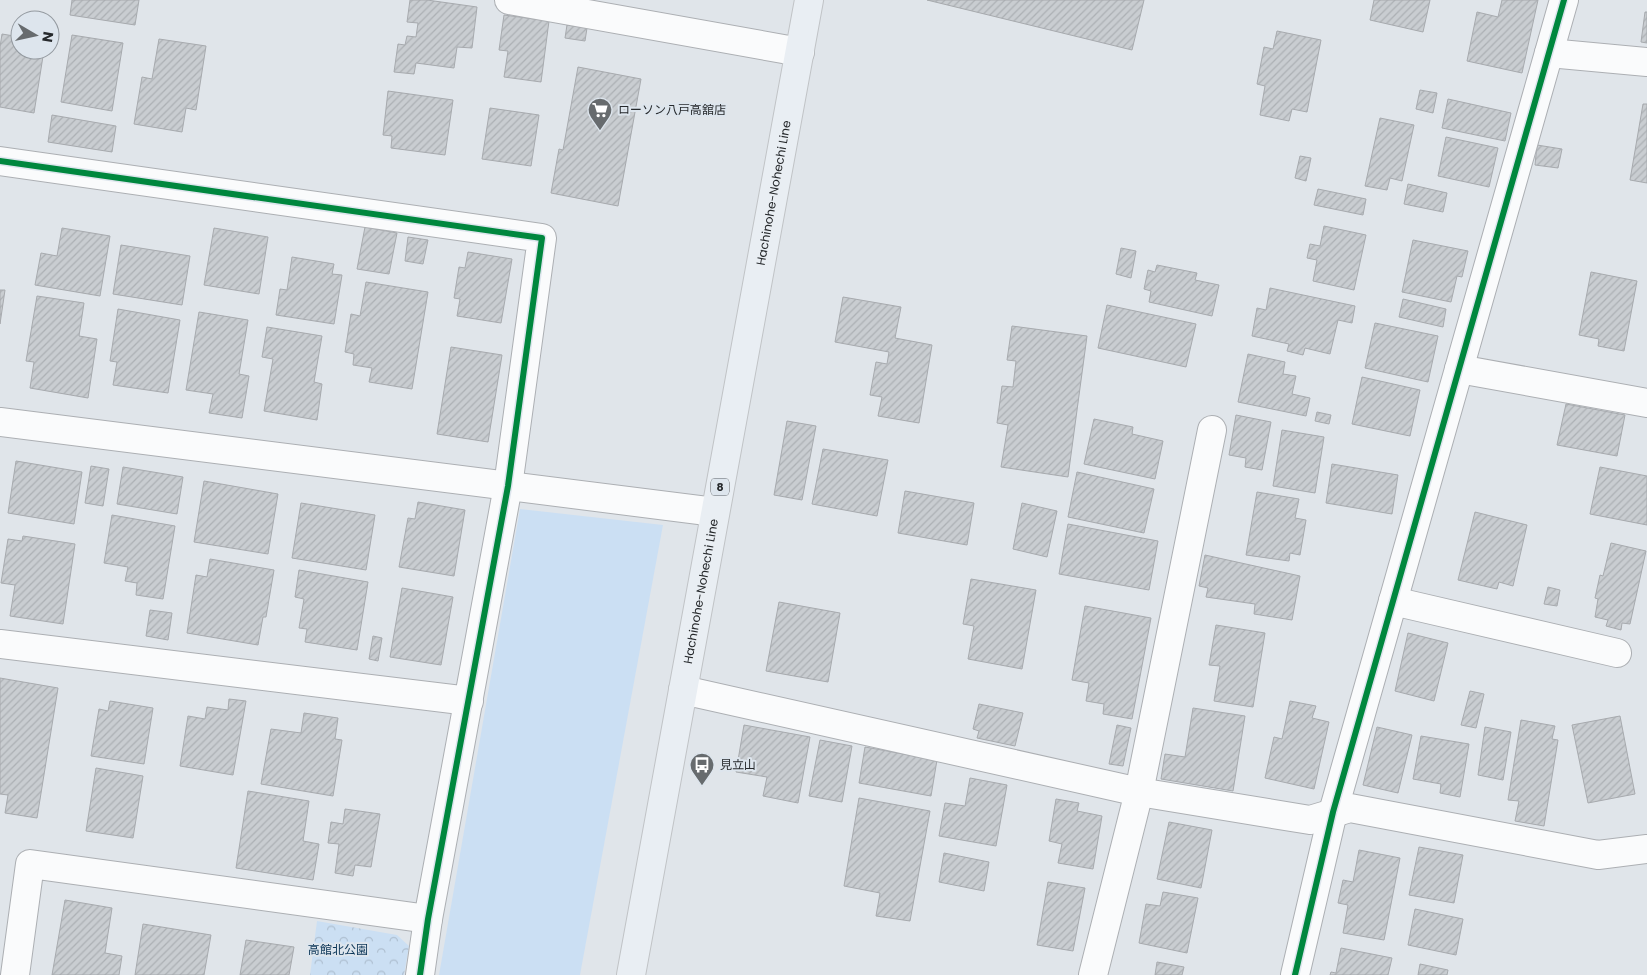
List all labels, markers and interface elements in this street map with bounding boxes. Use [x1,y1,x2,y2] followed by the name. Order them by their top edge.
[10,10,60,60] north arrow
[37,30,59,44] text: N
[587,97,613,131] supermarket icon: ローソン八戸高舘店
[618,101,726,118] place label: ローソン八戸高舘店
[752,119,795,267] street label: Hachinohe-Nohechi Line
[711,478,729,496] road number: 8
[679,517,722,665] street label: Hachinohe-Nohechi Line
[689,752,715,786] bus stop icon: 見立山
[720,756,756,773] place label: 見立山
[308,941,368,958] park label: 高館北公園

